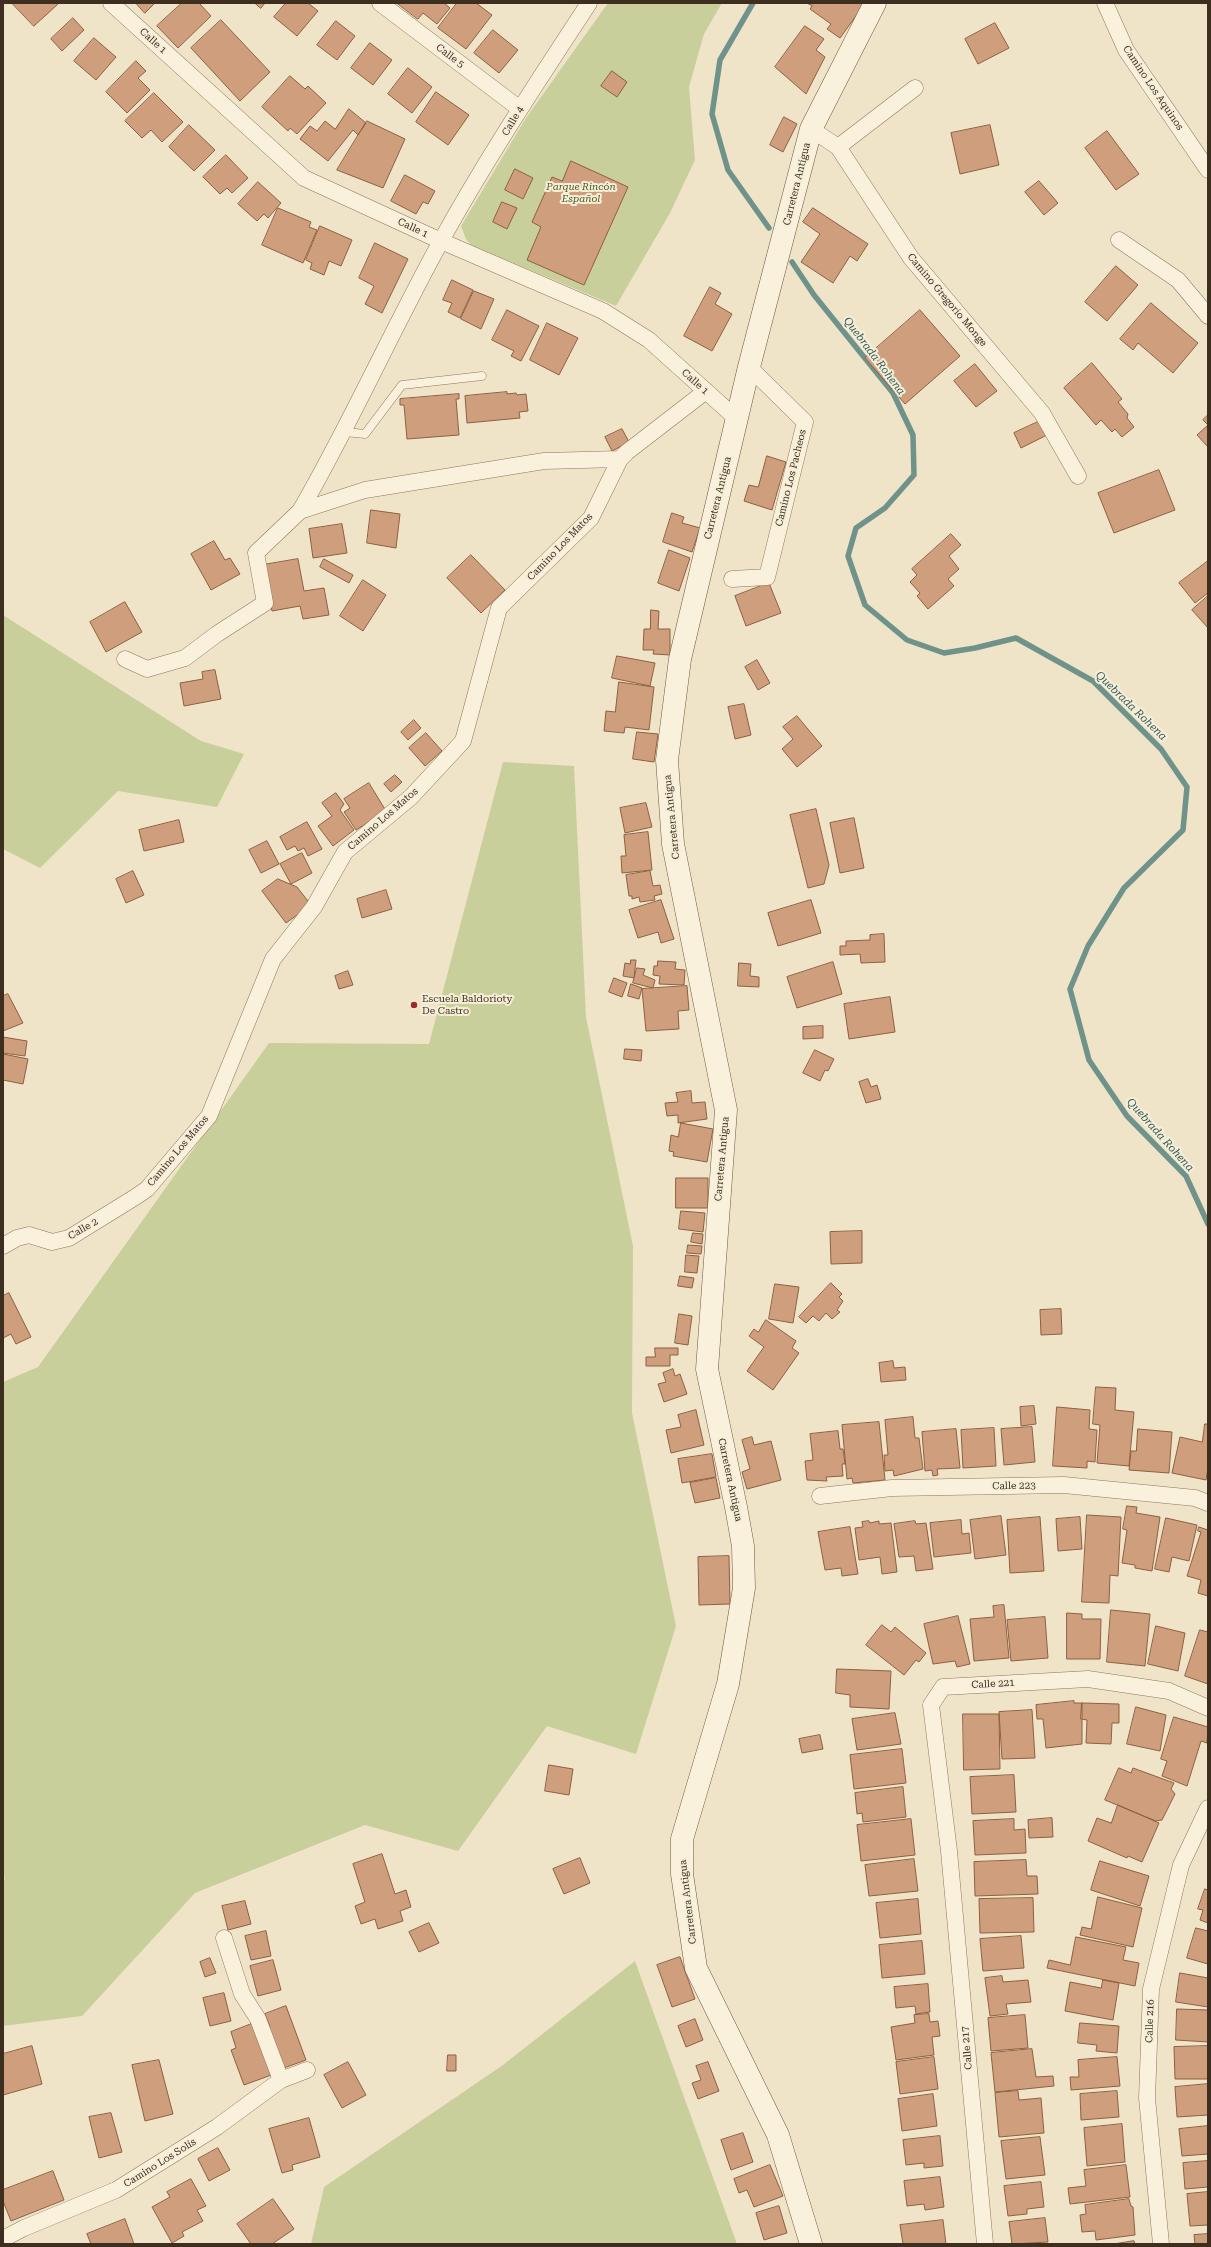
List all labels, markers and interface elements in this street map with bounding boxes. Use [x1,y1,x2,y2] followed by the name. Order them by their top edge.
[137,26,169,56] street label: Calle 1
[433,41,467,71] street label: Calle 5
[1120,43,1186,133] street label: Camino Los Aquinos
[500,104,526,138] street label: Calle 4
[781,141,813,227] street label: Carretera Antigua
[546,181,616,204] park label: Parque Rincón Español
[396,216,430,240] street label: Calle 1
[905,251,989,349] street label: Camino Gregorio Monge
[840,314,908,398] water label: Quebrada Rohena
[679,367,711,397] street label: Calle 1
[773,428,809,528] street label: Camino Los Pacheos
[702,455,734,541] street label: Carretera Antigua
[525,511,595,583] street label: Camino Los Matos
[1093,669,1169,743] water label: Quebrada Rohena
[662,774,682,860] street label: Carretera Antigua
[345,785,421,853] street label: Camino Los Matos
[422,993,512,1016] place label: Escuela Baldorioty De Castro
[409,1000,419,1010] marker: Escuela Baldorioty De Castro
[1124,1096,1196,1174] water label: Quebrada Rohena
[145,1113,211,1189] street label: Camino Los Matos
[712,1116,732,1202] street label: Carretera Antigua
[66,1216,100,1242] street label: Calle 2
[715,1437,745,1523] street label: Carretera Antigua
[992,1480,1036,1492] street label: Calle 223
[971,1677,1015,1691] street label: Calle 221
[677,1859,699,1945] street label: Carretera Antigua
[1143,1999,1157,2043] street label: Calle 216
[959,2026,975,2070] street label: Calle 217
[122,2136,198,2190] street label: Camino Los Solís

